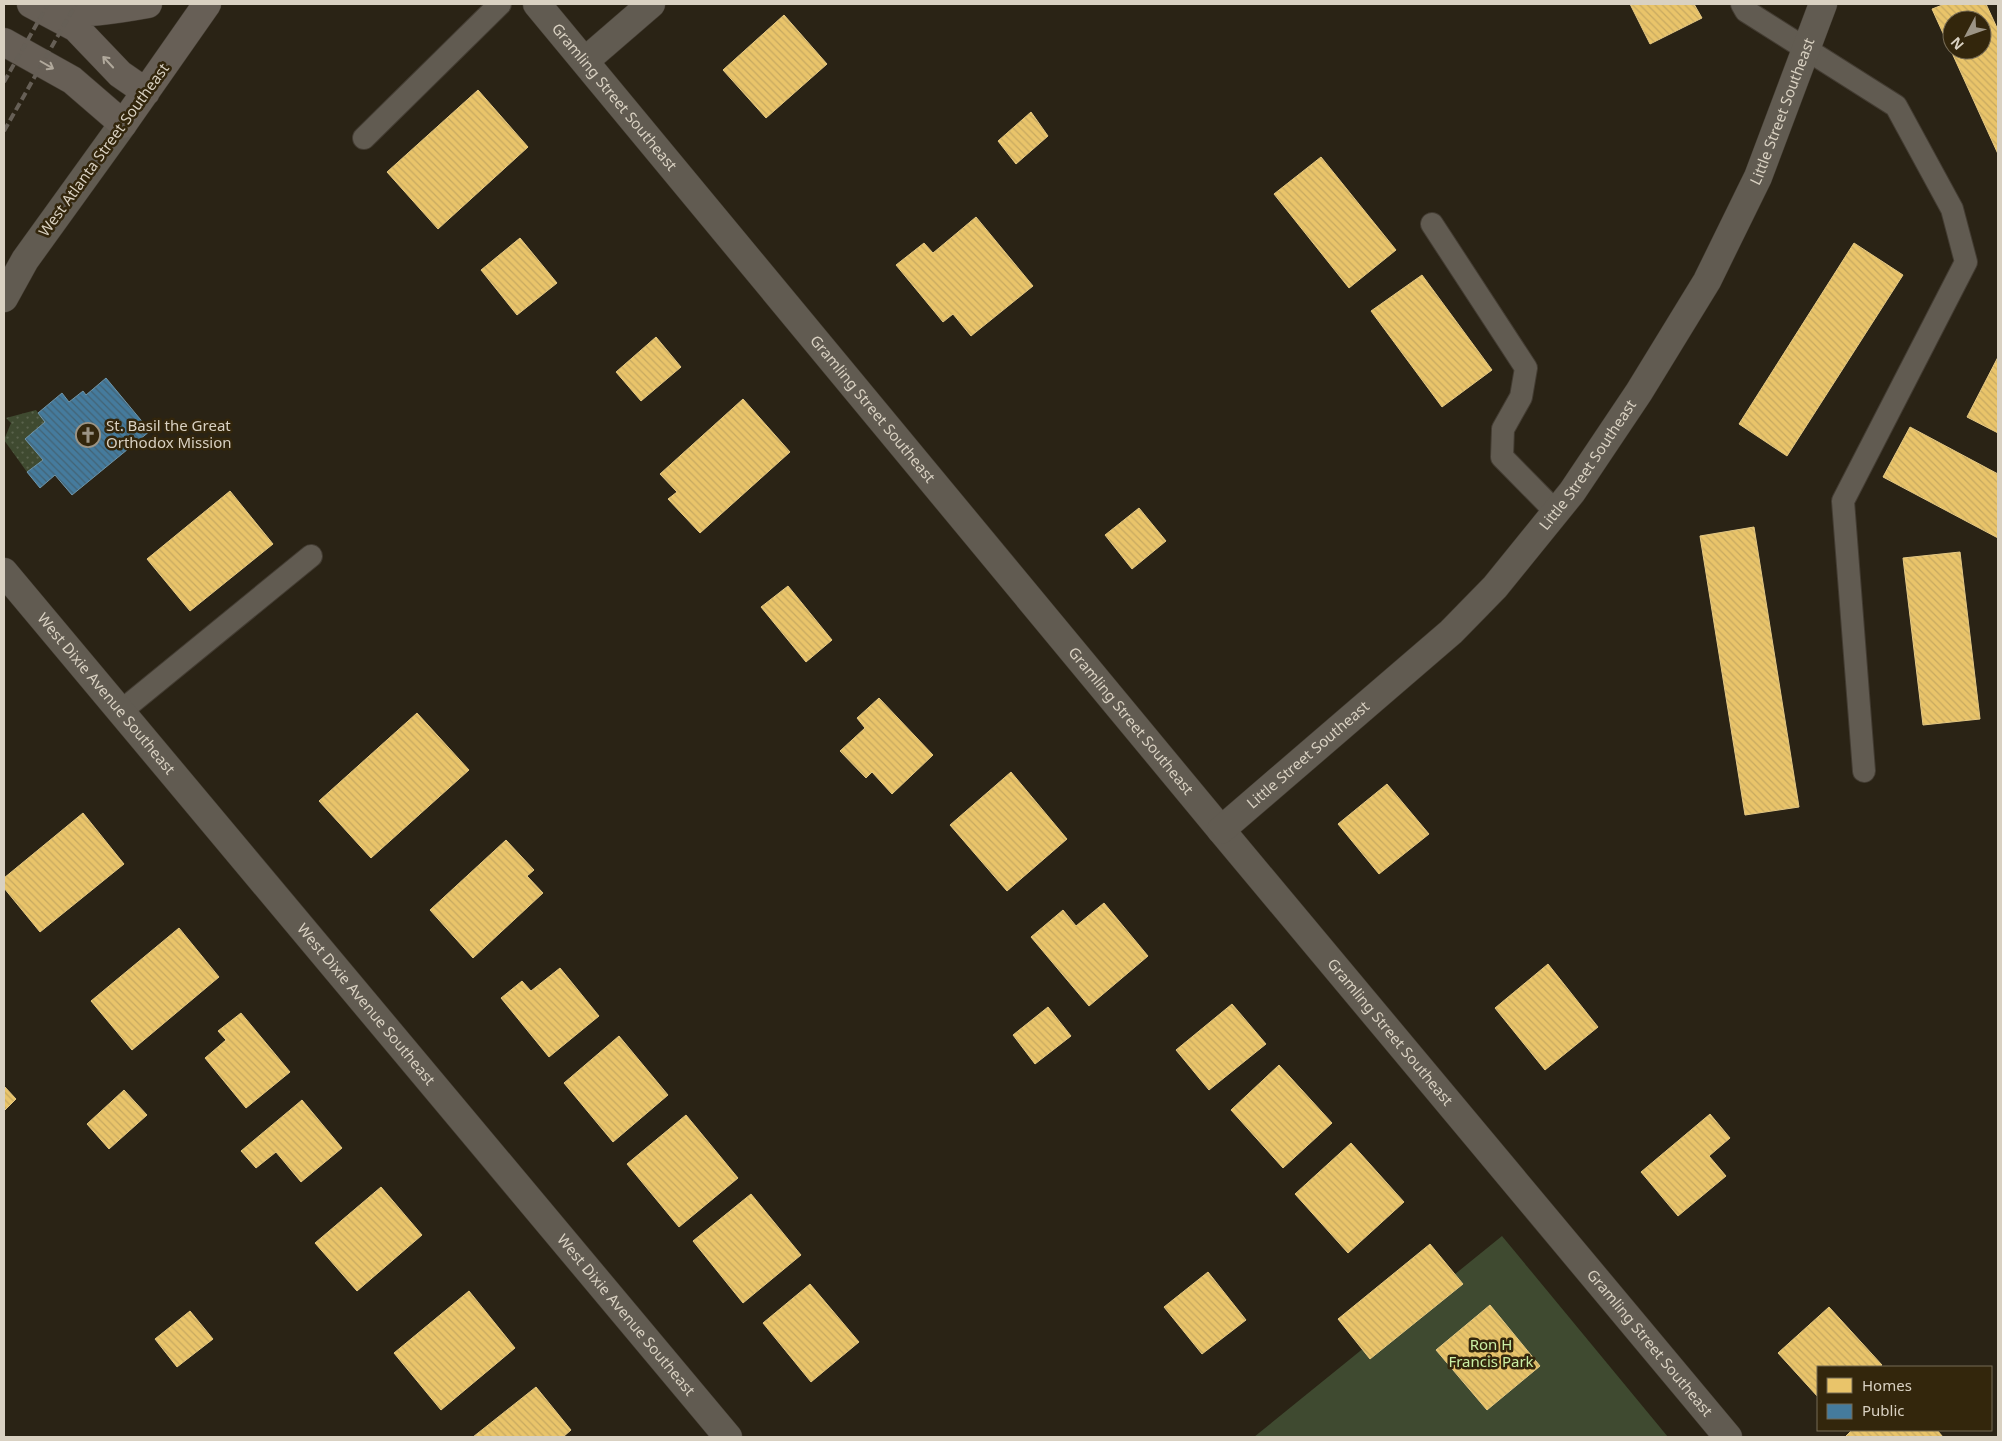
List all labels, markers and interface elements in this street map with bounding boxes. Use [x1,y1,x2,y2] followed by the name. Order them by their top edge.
[1942,10,1992,60] north arrow
[548,19,682,175] street label: Gramling Street Southeast
[1946,33,1968,54] text: N
[1745,34,1819,188] street label: Little Street Southeast
[102,55,114,68] one-way arrow
[34,58,173,240] street label: West Atlanta Street Southeast
[39,60,54,70] one-way arrow
[806,330,941,487] street label: Gramling Street Southeast
[1534,395,1640,534] street label: Little Street Southeast
[106,415,232,452] place label: St. Basil the Great Orthodox Mission
[75,422,101,448] church icon: St. Basil the Great Orthodox Mission
[33,608,181,779] street label: West Dixie Avenue Southeast
[1065,642,1199,799] street label: Gramling Street Southeast
[1242,696,1373,813] street label: Little Street Southeast
[293,919,441,1089] street label: West Dixie Avenue Southeast
[1323,954,1458,1110] street label: Gramling Street Southeast
[553,1229,701,1400] street label: West Dixie Avenue Southeast
[1583,1265,1718,1421] street label: Gramling Street Southeast
[1448,1334,1534,1371] park label: Ron H Francis Park
[1817,1366,1992,1431] legend
[1862,1375,1912,1395] text: Homes
[1862,1400,1905,1420] text: Public

